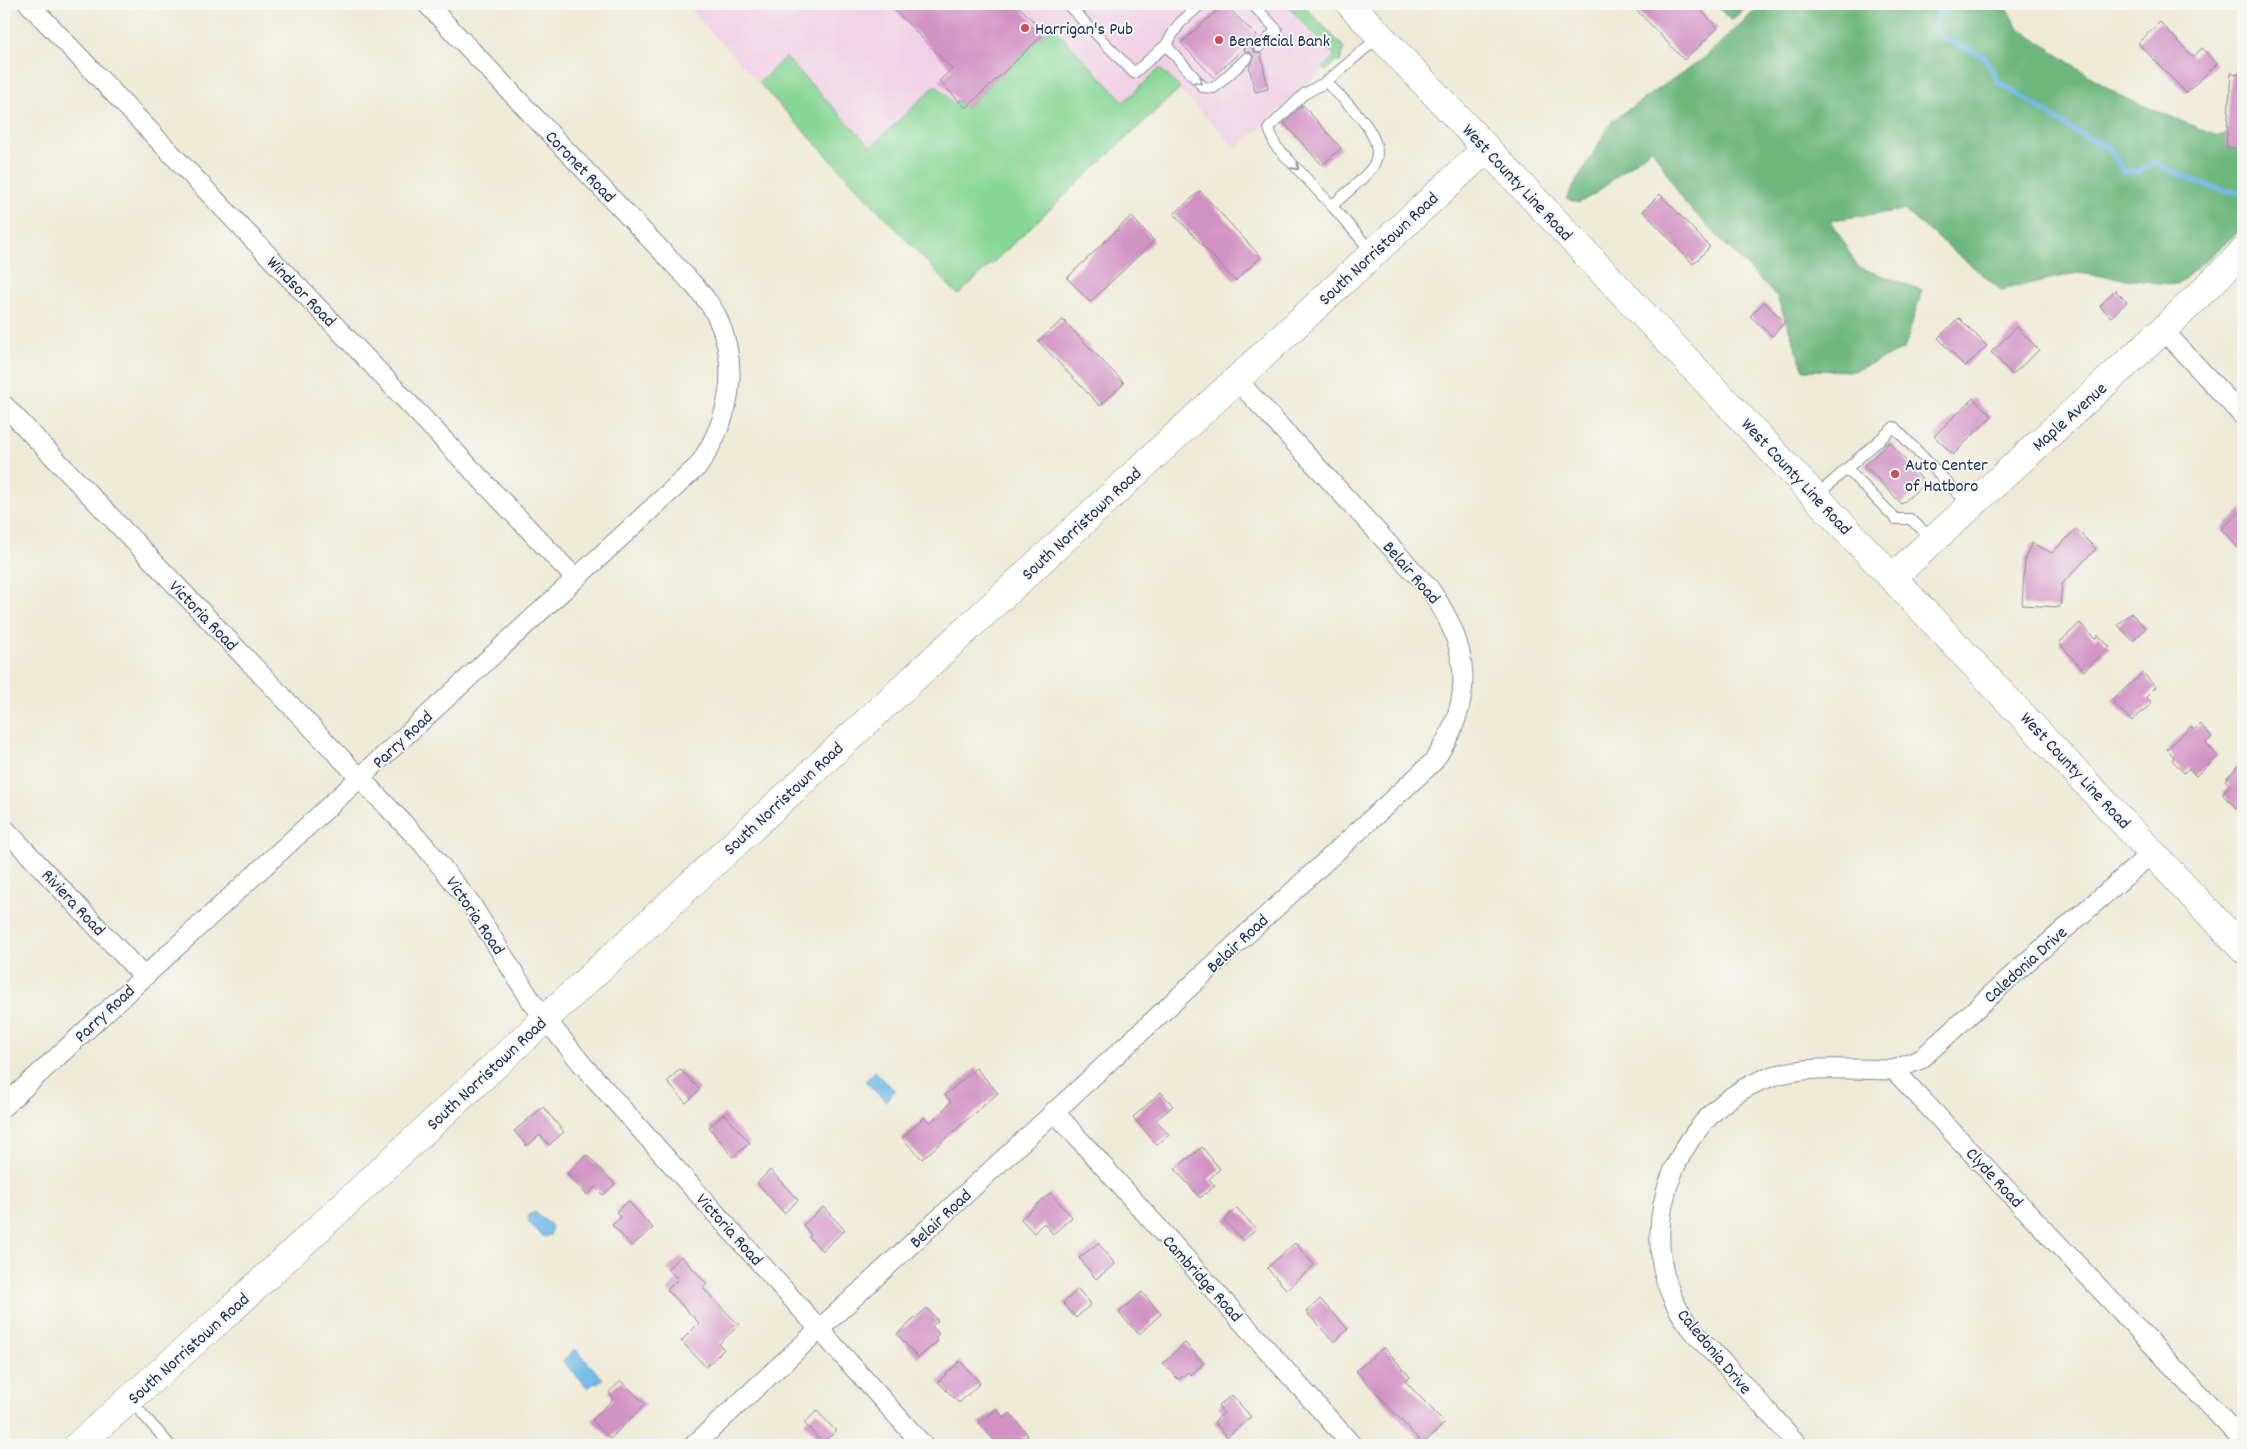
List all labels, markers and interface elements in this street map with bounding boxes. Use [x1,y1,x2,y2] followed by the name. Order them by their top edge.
[1035,18,1133,43] place label: Harrigan's Pub
[1019,22,1031,34] marker: Harrigan's Pub
[1229,30,1330,55] place label: Beneficial Bank
[1213,34,1225,46] marker: Beneficial Bank
[1193,76,1202,85] one-way arrow
[1455,119,1577,248] street label: West County Line Road
[538,126,620,210] street label: Coronet Road
[1290,162,1299,171] one-way arrow
[1314,187,1445,312] street label: South Norristown Road
[260,252,341,334] street label: Windsor Road
[2028,377,2114,458] street label: Maple Avenue
[1734,413,1856,542] street label: West County Line Road
[1905,454,1988,500] place label: Auto Center of Hatboro
[1017,462,1148,587] street label: South Norristown Road
[1889,468,1901,480] marker: Auto Center of Hatboro
[1375,536,1445,611] street label: Belair Road
[162,576,242,658] street label: Victoria Road
[368,706,440,776] street label: Parry Road
[2013,707,2135,836] street label: West County Line Road
[719,737,850,862] street label: South Norristown Road
[34,865,110,943] street label: Riviera Road
[438,872,509,961] street label: Victoria Road
[1202,909,1275,980] street label: Belair Road
[1979,921,2074,1010] street label: Caledonia Drive
[70,980,142,1050] street label: Parry Road
[422,1012,553,1137] street label: South Norristown Road
[1959,1143,2028,1215] street label: Clyde Road
[905,1184,978,1255] street label: Belair Road
[689,1189,768,1272] street label: Victoria Road
[1155,1231,1247,1329] street label: Cambridge Road
[123,1288,256,1411] street label: South Norristown Road
[1670,1304,1756,1401] street label: Caledonia Drive

